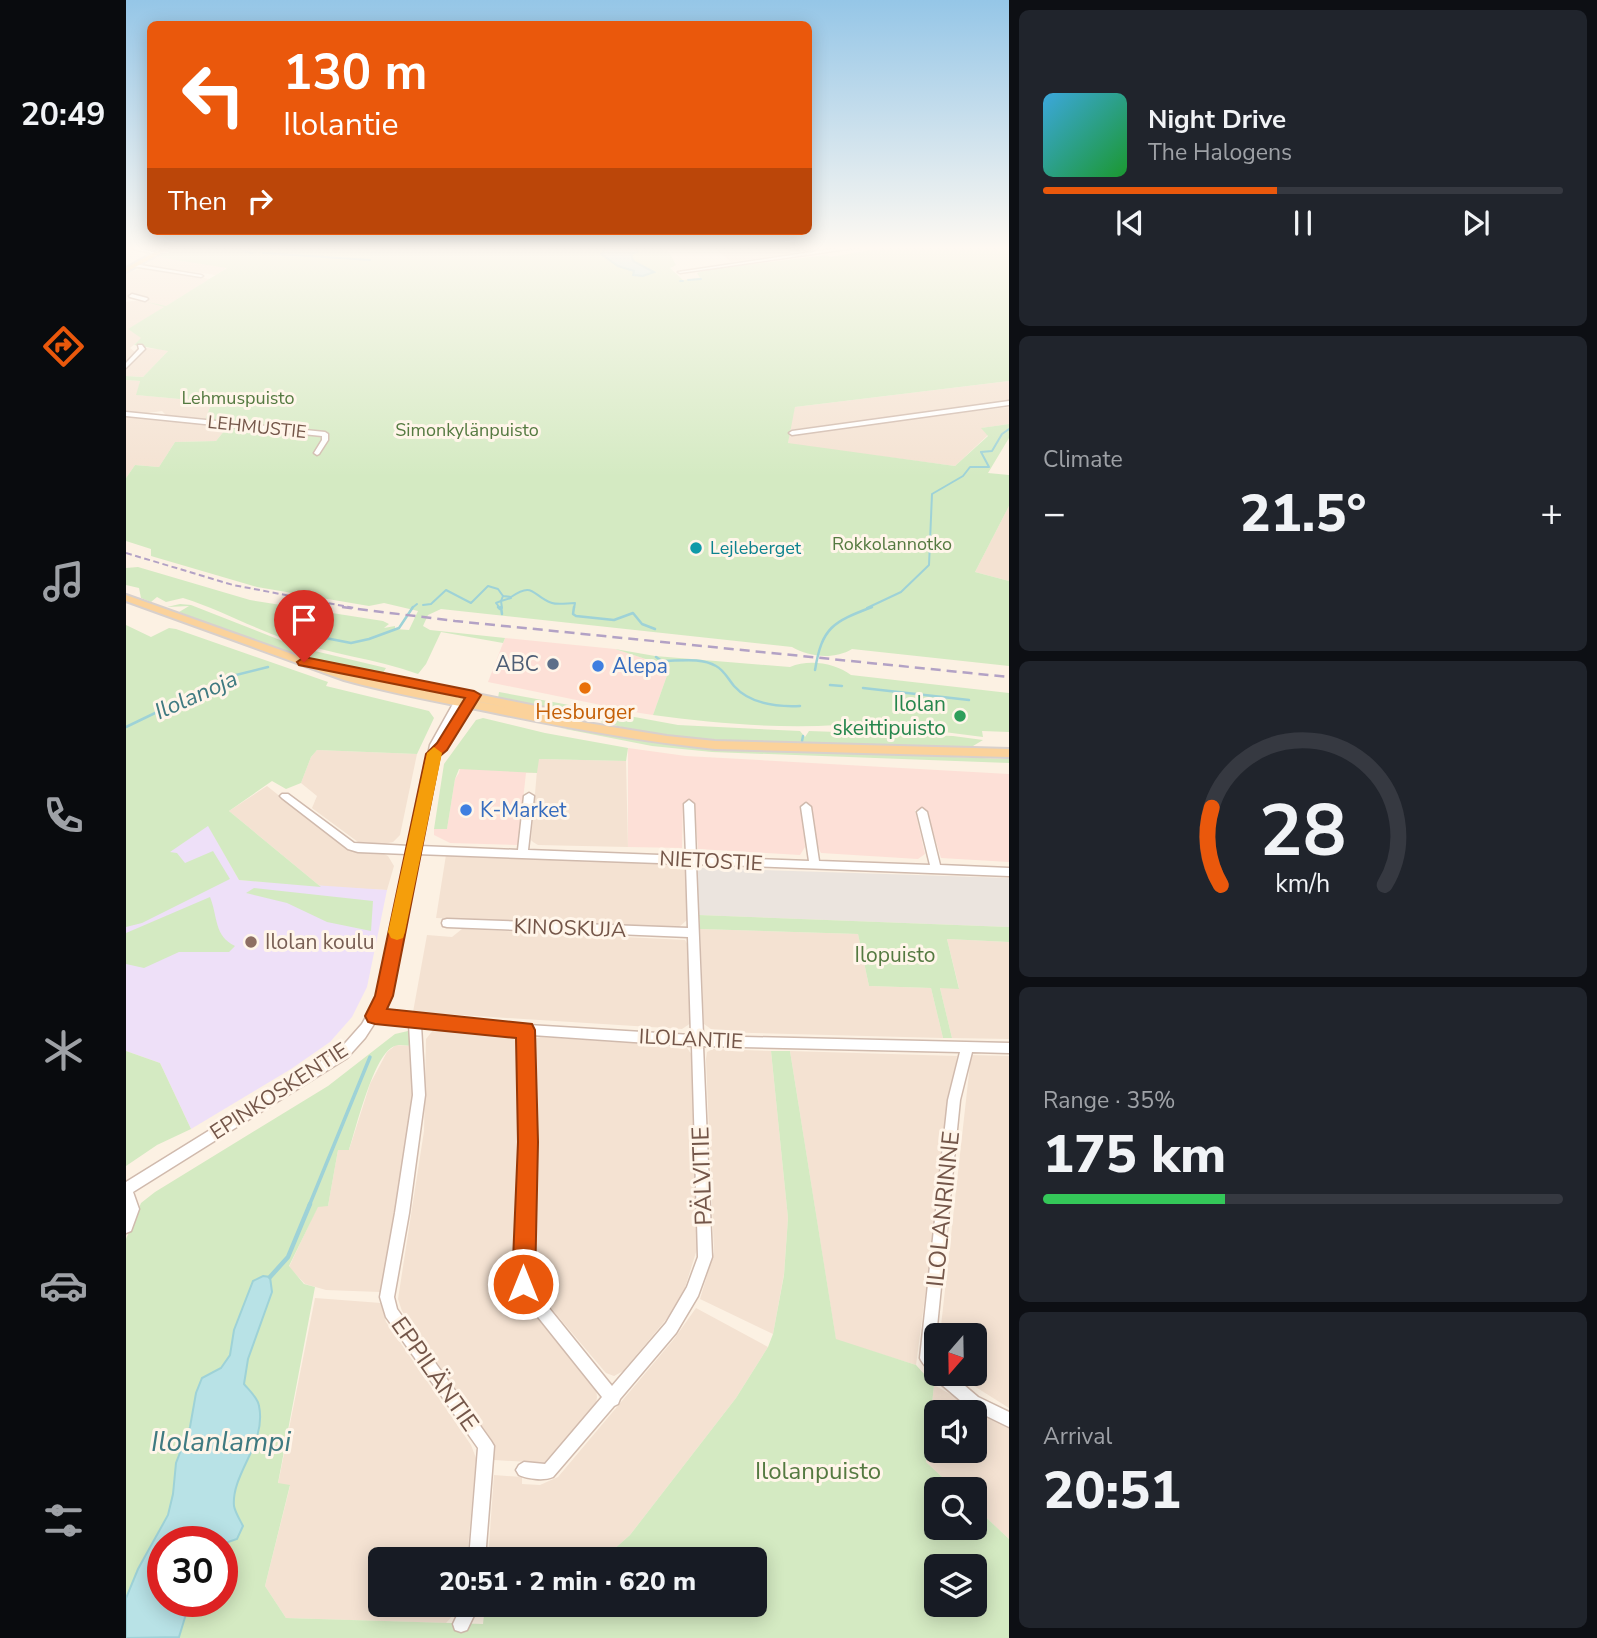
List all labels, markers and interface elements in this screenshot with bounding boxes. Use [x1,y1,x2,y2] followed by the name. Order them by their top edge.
[283,39,427,106] text: 130 m
[168,49,259,140] icon: left
[21,93,105,136] text: 20:49
[1148,102,1286,137] text: Night Drive
[283,103,399,146] text: Ilolantie
[1148,137,1292,168] text: The Halogens
[241,182,279,220] icon: right
[168,184,227,219] text: Then
[1111,204,1149,242] icon: previous
[1284,204,1322,242] icon: pause
[1457,204,1495,242] icon: next
[39,322,88,371] icon: directions
[181,386,295,410] park label: Lehmuspuisto
[206,410,308,444] street label: LEHMUSTIE
[395,418,539,442] park label: Simonkylänpuisto
[1043,444,1123,475] text: Climate
[1239,478,1367,549] text: 21.5°
[1043,488,1066,539] text: −
[1540,488,1563,539] text: +
[832,532,952,556] park label: Rokkolannotko
[710,536,802,560] place label: Lejleberget
[688,540,704,556] marker: Lejleberget
[39,557,88,606] icon: music
[274,590,334,662] pin
[285,601,323,639] icon: arrive
[495,650,539,678] place label: ABC
[612,652,668,680] place label: Alepa
[545,656,561,672] marker: ABC
[590,658,606,674] marker: Alepa
[150,663,242,727] water label: Ilolanoja
[577,680,593,696] marker: Hesburger
[833,690,946,742] place label: Ilolan skeittipuisto
[535,698,635,726] place label: Hesburger
[952,708,968,724] marker: Ilolan skeittipuisto
[1259,781,1347,881] text: 28
[39,791,88,840] icon: phone
[480,796,567,824] place label: K-Market
[458,802,474,818] marker: K-Market
[659,844,763,878] street label: NIETOSTIE
[1275,867,1331,901] text: km/h
[513,912,627,944] street label: KINOSKUJA
[265,928,375,956] place label: Ilolan koulu
[243,934,259,950] marker: Ilolan koulu
[855,941,935,969] park label: Ilopuisto
[638,1022,744,1056] street label: ILOLANTIE
[39,1026,88,1075] icon: climate
[205,1036,353,1146] street label: EPINKOSKENTIE
[1043,1085,1175,1116] text: Range · 35%
[1043,1119,1226,1190] text: 175 km
[684,1126,720,1226] street label: PÄLVITIE
[919,1130,967,1288] street label: ILOLANRINNE
[486,1247,560,1321] position arrow
[39,1261,88,1310] icon: car
[384,1310,486,1438] street label: EPPILÄNTIE
[924,1323,987,1386] north arrow
[924,1323,987,1617] map controls
[924,1400,987,1463] button: sound
[1043,1421,1112,1452] text: Arrival
[151,1423,291,1461] water label: Ilolanlampi
[755,1455,881,1487] park label: Ilolanpuisto
[1043,1455,1181,1526] text: 20:51
[924,1477,987,1540] button: search
[39,1496,88,1545] icon: filters
[147,1526,238,1617] speed limit sign: 30
[924,1554,987,1617] button: layers
[439,1564,696,1599] text: 20:51 · 2 min · 620 m

